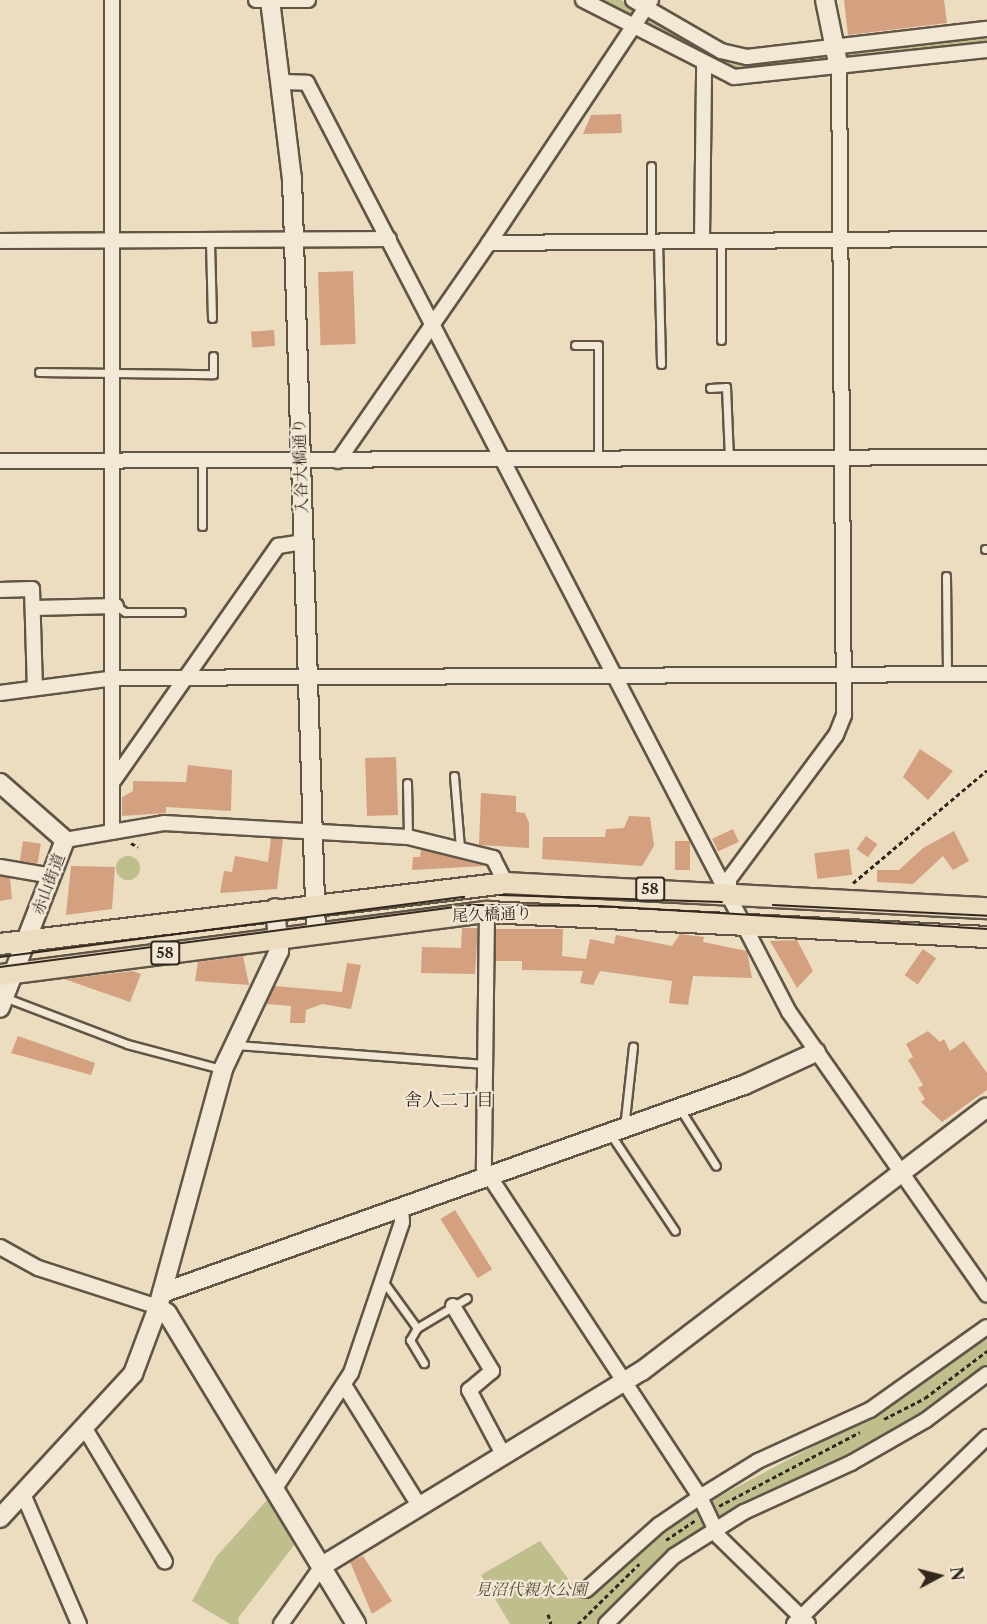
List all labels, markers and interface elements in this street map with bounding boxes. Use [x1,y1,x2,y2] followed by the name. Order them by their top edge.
[289,418,311,514] street label: 入谷大橋通り
[28,851,68,917] street label: 赤山街道
[635,877,665,901] road number: 58
[452,903,532,925] street label: 尾久橋通り
[150,941,180,965] road number: 58
[404,1089,494,1111] district label: 舎人二丁目
[909,1546,969,1606] north arrow
[946,1566,968,1582] text: N
[475,1579,587,1599] park label: 見沼代親水公園

